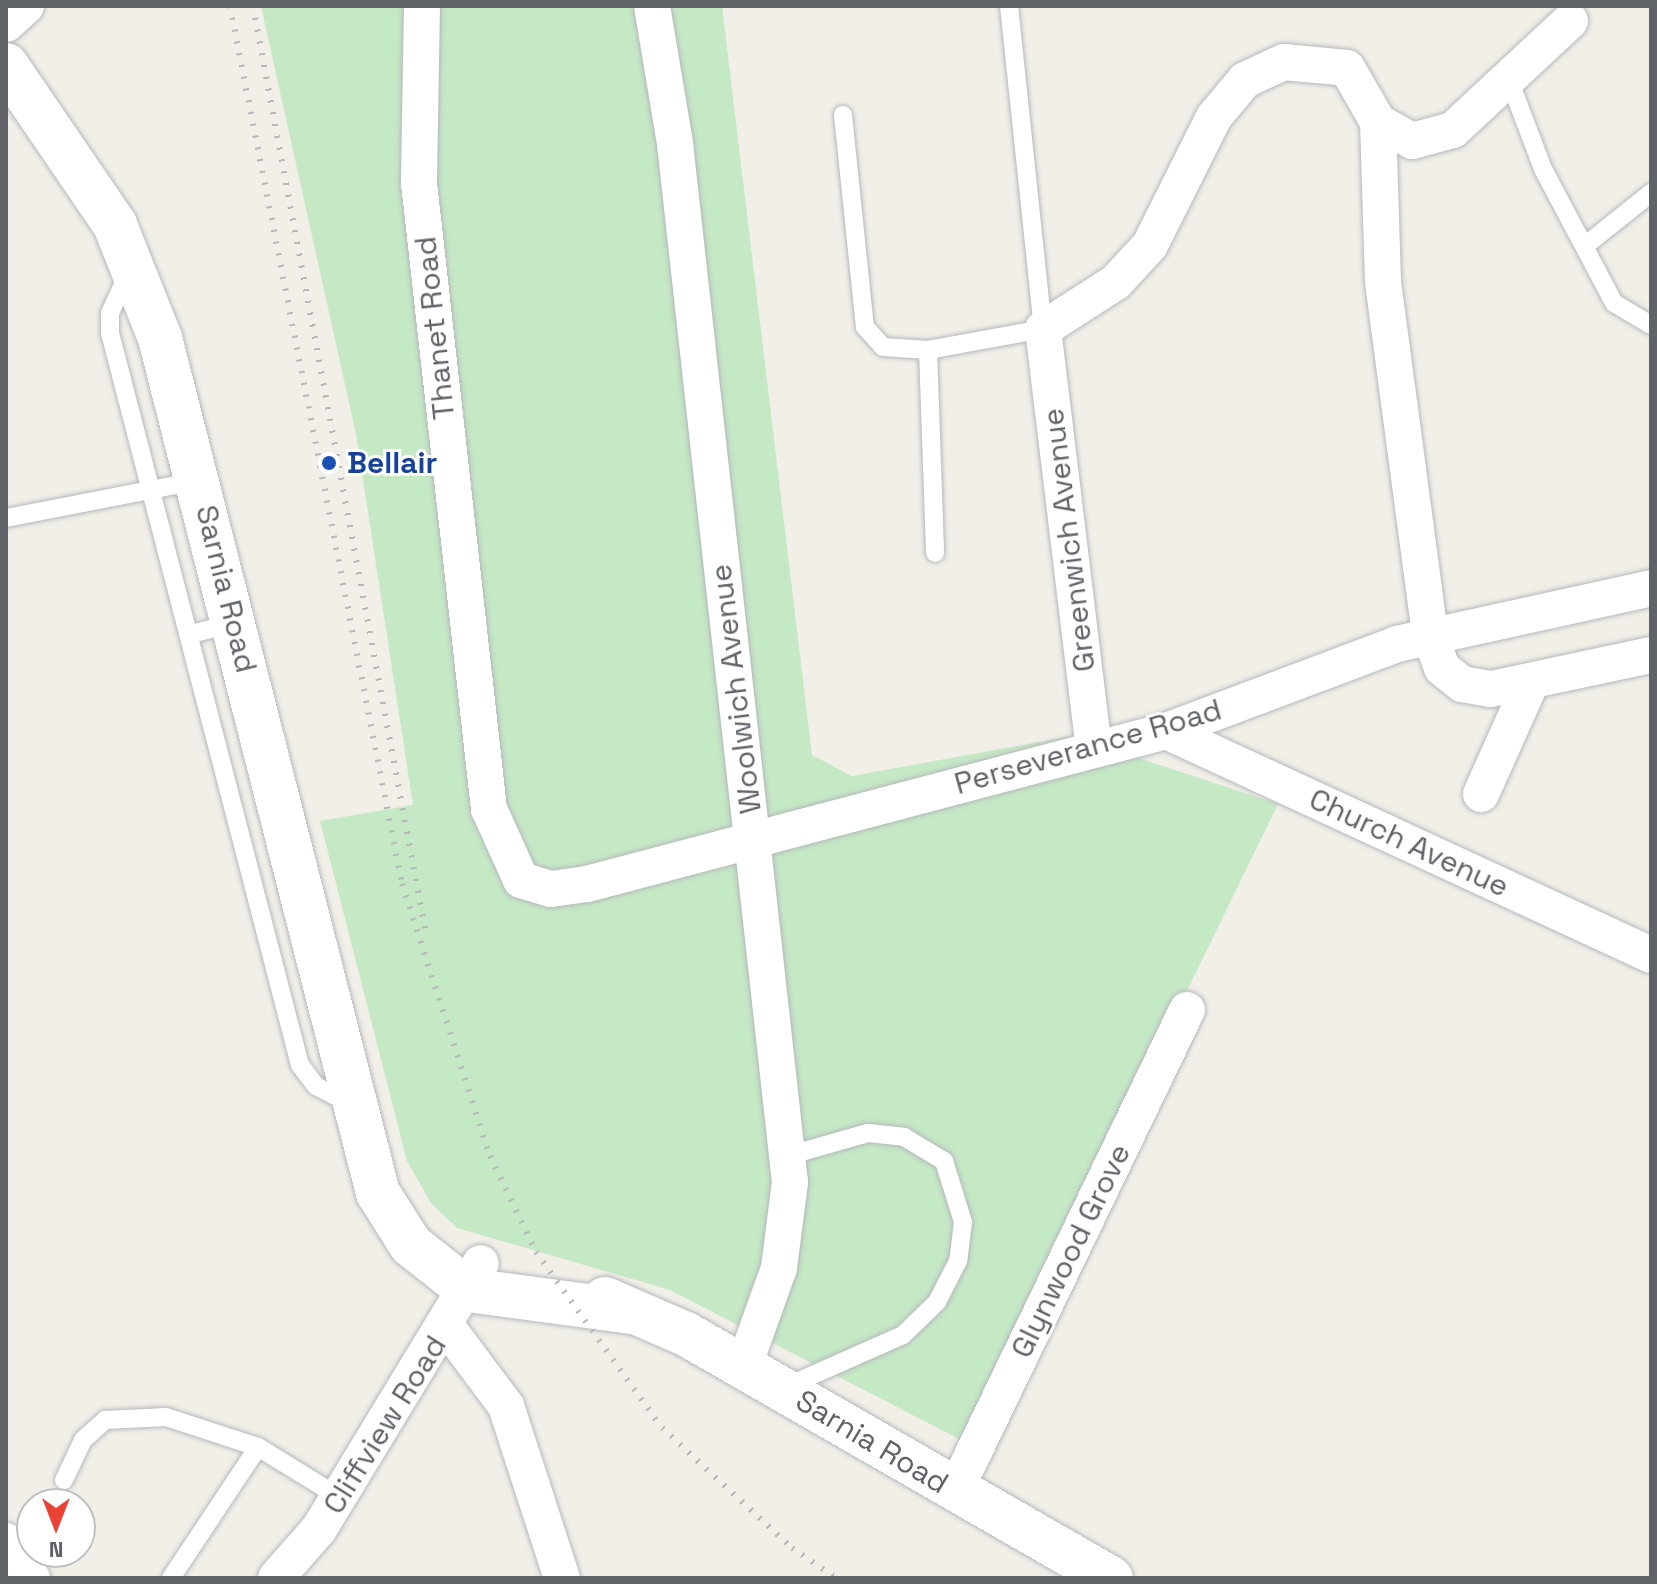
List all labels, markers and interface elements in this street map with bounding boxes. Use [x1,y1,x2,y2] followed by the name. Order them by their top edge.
[407,235,463,421] street label: Thanet Road
[1035,406,1103,674] street label: Greenwich Avenue
[347,445,437,481] place label: Bellair
[318,452,340,474] marker: Bellair
[188,502,264,676] street label: Sarnia Road
[703,562,769,816] street label: Woolwich Avenue
[950,692,1226,802] street label: Perseverance Road
[1303,781,1515,905] street label: Church Avenue
[1004,1138,1138,1364] street label: Glynwood Grove
[316,1329,454,1521] street label: Cliffview Road
[789,1382,955,1502] street label: Sarnia Road
[16,1488,96,1568] north arrow
[49,1536,63,1564] text: N

